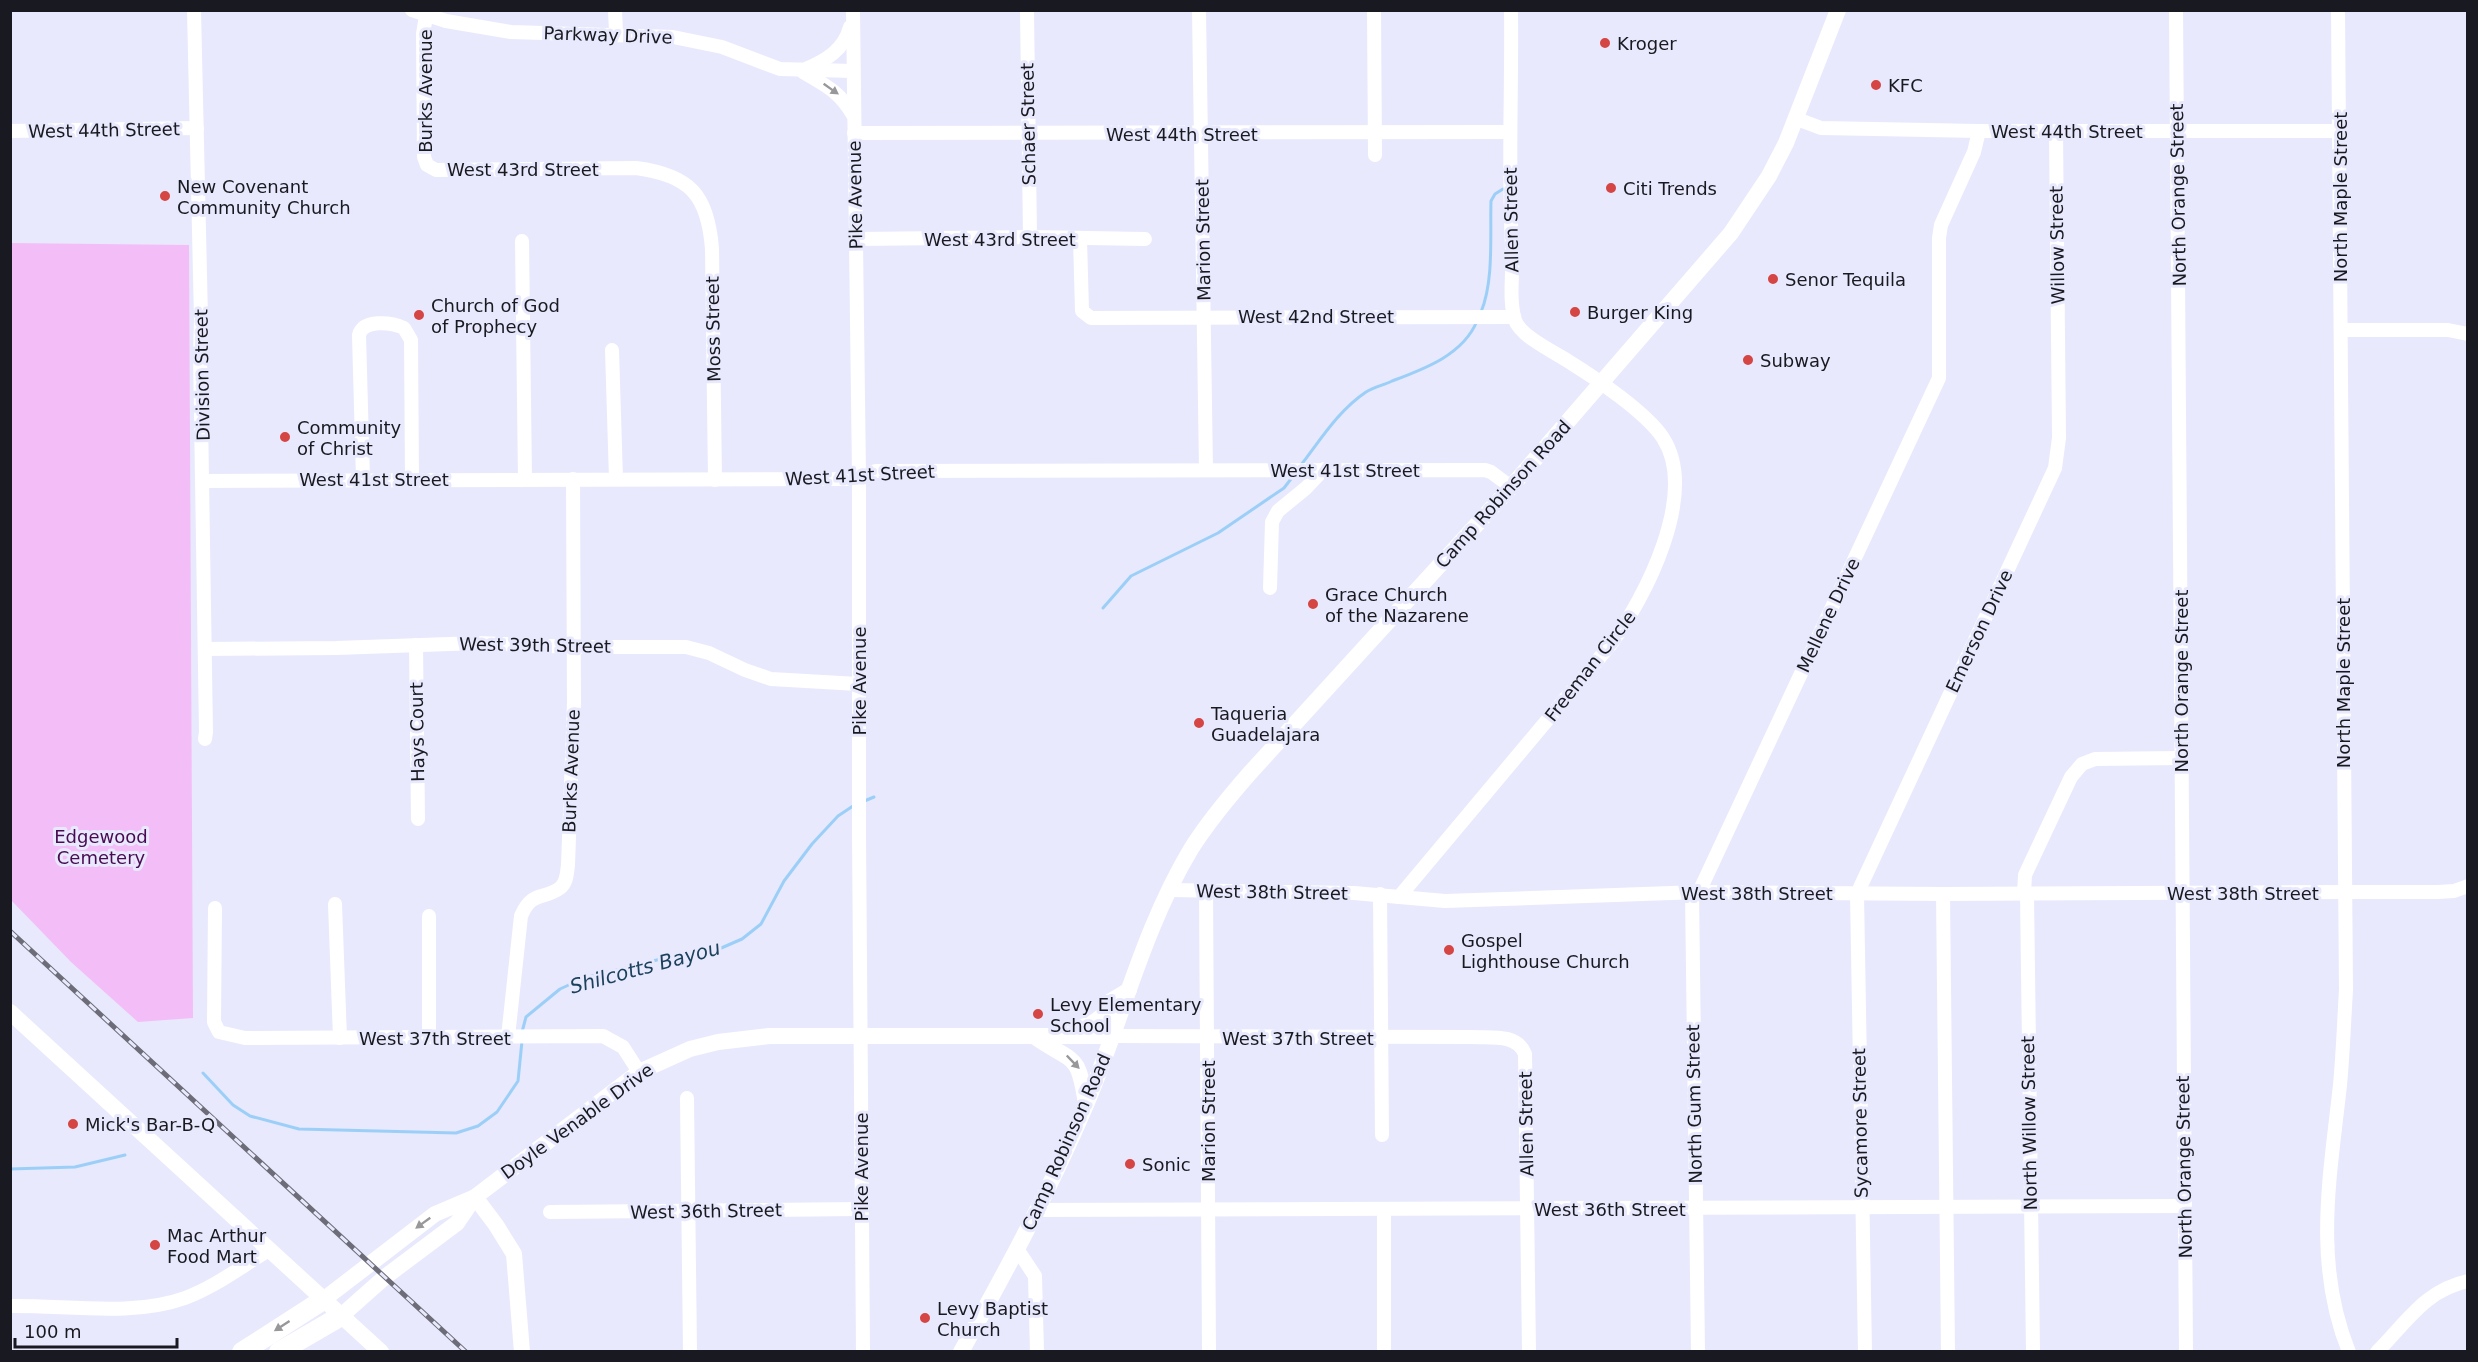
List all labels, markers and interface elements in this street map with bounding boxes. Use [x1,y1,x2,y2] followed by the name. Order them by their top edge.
[543,22,673,48] street label: Parkway Drive
[415,29,436,153] street label: Burks Avenue
[1617,33,1677,54] place label: Kroger
[1598,36,1612,50] marker: Kroger
[1016,62,1040,186] street label: Schaer Street
[1888,75,1923,96] place label: KFC
[1869,78,1883,92] marker: KFC
[822,83,838,95] one-way arrow
[2166,103,2190,287] street label: North Orange Street
[2330,112,2351,282] street label: North Maple Street
[28,118,180,142] street label: West 44th Street
[1991,121,2143,142] street label: West 44th Street
[1106,124,1258,145] street label: West 44th Street
[844,140,866,250] street label: Pike Avenue
[447,159,599,180] street label: West 43rd Street
[1500,167,1522,273] street label: Allen Street
[177,176,351,218] place label: New Covenant Community Church
[1623,178,1717,199] place label: Citi Trends
[1191,179,1215,301] street label: Marion Street
[1604,181,1618,195] marker: Citi Trends
[2045,186,2069,304] street label: Willow Street
[158,189,172,203] marker: New Covenant Community Church
[924,229,1076,250] street label: West 43rd Street
[1785,269,1906,290] place label: Senor Tequila
[1766,272,1780,286] marker: Senor Tequila
[702,276,724,382] street label: Moss Street
[431,295,560,337] place label: Church of God of Prophecy
[1587,302,1693,323] place label: Burger King
[1568,305,1582,319] marker: Burger King
[1238,306,1394,327] street label: West 42nd Street
[412,308,426,322] marker: Church of God of Prophecy
[190,309,214,441] street label: Division Street
[1760,350,1831,371] place label: Subway
[1741,353,1755,367] marker: Subway
[1431,416,1575,572] street label: Camp Robinson Road
[297,417,402,459] place label: Community of Christ
[278,430,292,444] marker: Community of Christ
[1270,460,1420,481] street label: West 41st Street
[785,461,935,489] street label: West 41st Street
[299,469,449,490] street label: West 41st Street
[1792,554,1864,676] street label: Mellene Drive
[1941,566,2017,696] street label: Emerson Drive
[1325,584,1469,626] place label: Grace Church of the Nazarene
[2171,590,2192,773] street label: North Orange Street
[1306,597,1320,611] marker: Grace Church of the Nazarene
[2333,598,2354,768] street label: North Maple Street
[1540,607,1640,725] street label: Freeman Circle
[849,627,870,735] street label: Pike Avenue
[459,633,611,657] street label: West 39th Street
[406,682,428,782] street label: Hays Court
[1210,703,1320,745] place label: Taqueria Guadelajara
[558,709,584,833] street label: Burks Avenue
[1192,716,1206,730] marker: Taqueria Guadelajara
[54,826,148,868] park label: Edgewood Cemetery
[1196,880,1348,904] street label: West 38th Street
[1681,883,1833,904] street label: West 38th Street
[2167,883,2319,904] street label: West 38th Street
[1461,930,1630,972] place label: Gospel Lighthouse Church
[567,935,723,999] water label: Shilcotts Bayou
[1442,943,1456,957] marker: Gospel Lighthouse Church
[1050,994,1202,1036] place label: Levy Elementary School
[1031,1007,1045,1021] marker: Levy Elementary School
[1682,1024,1706,1184] street label: North Gum Street
[359,1028,511,1049] street label: West 37th Street
[1222,1028,1374,1049] street label: West 37th Street
[2017,1036,2041,1210] street label: North Willow Street
[1848,1048,1872,1198] street label: Sycamore Street
[1017,1050,1115,1234] street label: Camp Robinson Road
[1066,1054,1080,1069] one-way arrow
[497,1059,657,1183] street label: Doyle Venable Drive
[1198,1060,1219,1182] street label: Marion Street
[1515,1071,1537,1177] street label: Allen Street
[2172,1075,2196,1259] street label: North Orange Street
[851,1113,872,1221] street label: Pike Avenue
[85,1114,215,1135] place label: Mick's Bar-B-Q
[66,1117,80,1131] marker: Mick's Bar-B-Q
[1142,1154,1191,1175] place label: Sonic
[1123,1157,1137,1171] marker: Sonic
[630,1199,782,1223] street label: West 36th Street
[1534,1199,1686,1220] street label: West 36th Street
[415,1217,431,1229] one-way arrow
[167,1225,267,1267] place label: Mac Arthur Food Mart
[148,1238,162,1252] marker: Mac Arthur Food Mart
[937,1298,1048,1340] place label: Levy Baptist Church
[15,1311,177,1349] scale bar
[918,1311,932,1325] marker: Levy Baptist Church
[274,1320,290,1331] one-way arrow
[24,1321,82,1342] text: 100 m

